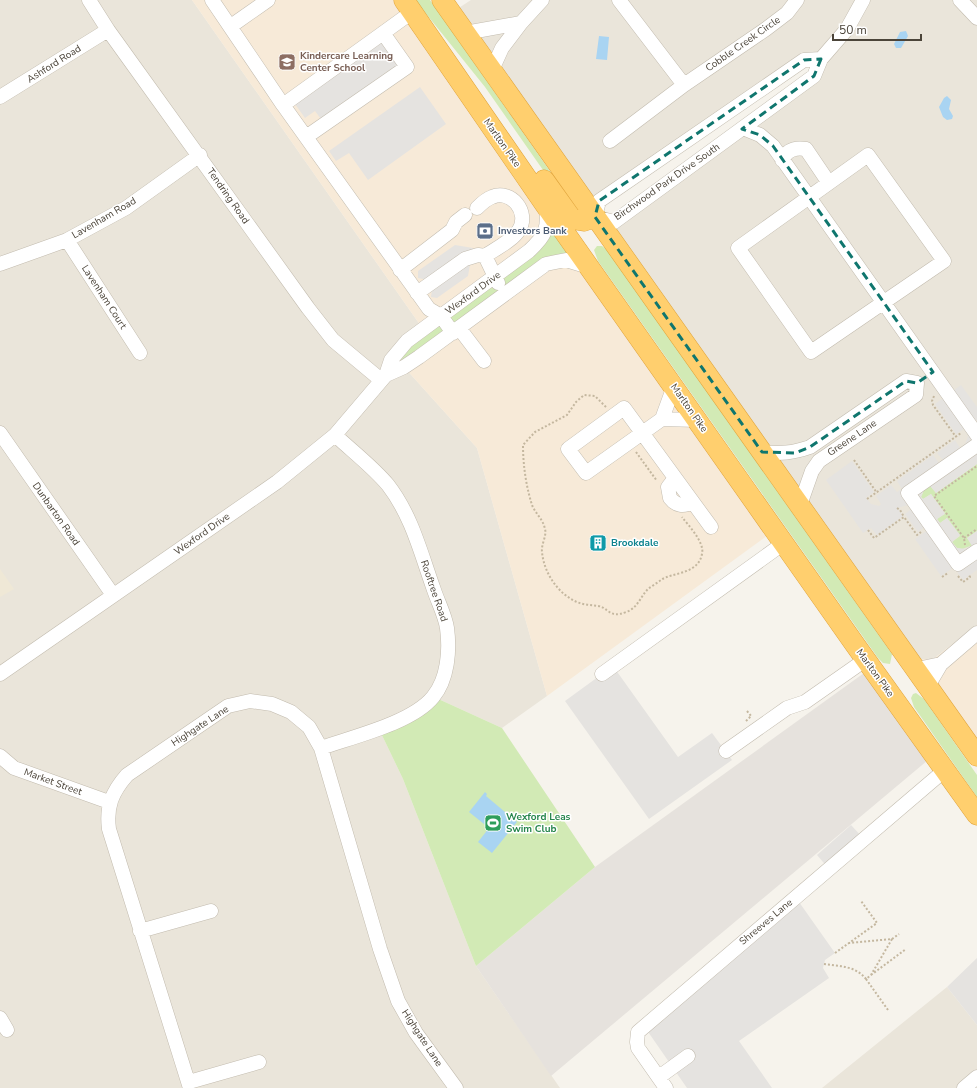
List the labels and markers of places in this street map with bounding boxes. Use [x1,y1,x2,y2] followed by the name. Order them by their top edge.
[300,49,393,75] place label: Kindercare Learning Center School
[277,52,297,72] school or university icon: Kindercare Learning Center School
[475,221,495,241] bank icon: Investors Bank
[498,224,567,238] place label: Investors Bank
[588,533,608,553] building icon: Brookdale
[611,536,659,550] place label: Brookdale
[506,810,571,836] place label: Wexford Leas Swim Club
[483,813,503,833] sports icon: Wexford Leas Swim Club

